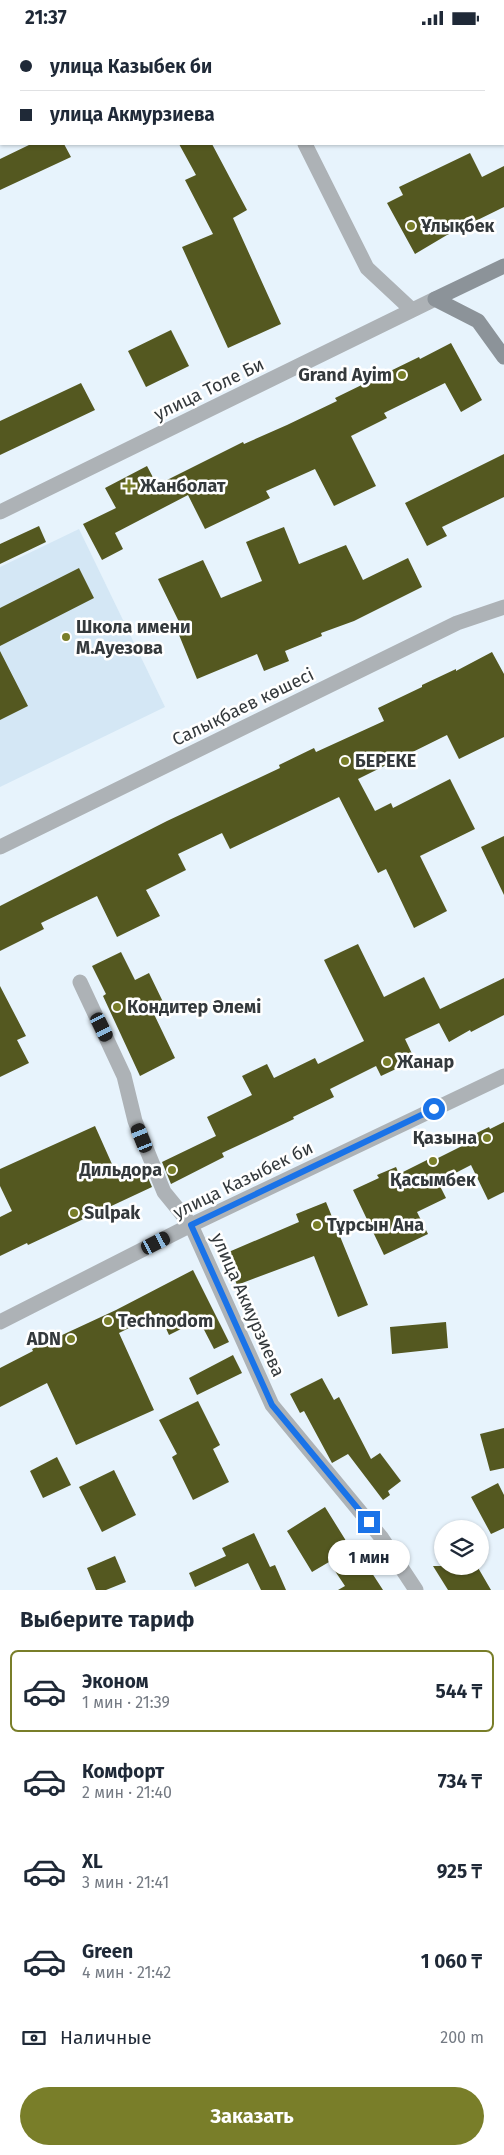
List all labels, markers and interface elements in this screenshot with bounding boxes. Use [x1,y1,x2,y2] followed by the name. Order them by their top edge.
[25,6,67,29] text: 21:37
[50,55,212,78] text: улица Казыбек би
[50,103,215,126] text: улица Акмурзиева
[420,215,495,237] place label: Ұлықбек
[405,220,417,232] marker: Ұлықбек
[150,353,268,425] street label: улица Толе Би
[298,364,392,386] place label: Grand Ayim
[396,369,408,381] marker: Grand Ayim
[139,475,226,497] place label: Жанболат
[122,479,136,493] marker: Жанболат
[76,616,191,659] place label: Школа имени М.Ауезова
[60,631,72,643] marker: Школа имени М.Ауезова
[169,663,317,751] street label: Салықбаев көшесі
[355,750,416,772] place label: БЕРЕКЕ
[339,755,351,767] marker: БЕРЕКЕ
[127,996,261,1018] place label: Кондитер Әлемі
[111,1001,123,1013] marker: Кондитер Әлемі
[88,1010,115,1044] car
[396,1051,454,1073] place label: Жанар
[381,1056,393,1068] marker: Жанар
[423,1098,445,1120] route start
[129,1121,154,1155] car
[413,1127,477,1149] place label: Қазына
[481,1132,493,1144] marker: Қазына
[169,1137,317,1223] street label: улица Казыбек би
[427,1155,439,1167] marker: Қасымбек
[79,1159,162,1181] place label: Дильдора
[166,1164,178,1176] marker: Дильдора
[390,1169,476,1191] place label: Қасымбек
[84,1202,141,1224] place label: Sulpak
[68,1207,80,1219] marker: Sulpak
[327,1214,424,1236] place label: Тұрсын Ана
[311,1219,323,1231] marker: Тұрсын Ана
[139,1230,172,1256] car
[206,1230,290,1380] street label: улица Акмурзиева
[118,1310,213,1332] place label: Technodom
[102,1315,114,1327] marker: Technodom
[26,1328,61,1350] place label: ADN
[65,1333,77,1345] marker: ADN
[358,1511,380,1533] route end
[434,1520,489,1575] map controls
[434,1520,489,1575] button: layers
[328,1539,410,1575] callout: 1 мин
[349,1548,389,1567] text: 1 мин
[20,1606,195,1633] text: Выберите тариф
[22,1669,67,1714] icon: car
[82,1670,149,1693] text: Эконом
[435,1680,482,1703] text: 544 ₸
[82,1693,170,1712] text: 1 мин · 21:39
[22,1759,67,1804] icon: car
[82,1760,164,1783] text: Комфорт
[438,1770,482,1793] text: 734 ₸
[82,1783,172,1802] text: 2 мин · 21:40
[22,1849,67,1894] icon: car
[82,1850,103,1873] text: XL
[437,1860,482,1883] text: 925 ₸
[82,1873,169,1892] text: 3 мин · 21:41
[22,1939,67,1984] icon: car
[82,1940,133,1963] text: Green
[421,1950,482,1973] text: 1 060 ₸
[82,1963,171,1982] text: 4 мин · 21:42
[20,2024,48,2052] icon: cash
[60,2026,152,2049] text: Наличные
[440,2028,484,2047] text: 200 m
[20,2087,484,2145] button: Заказать

